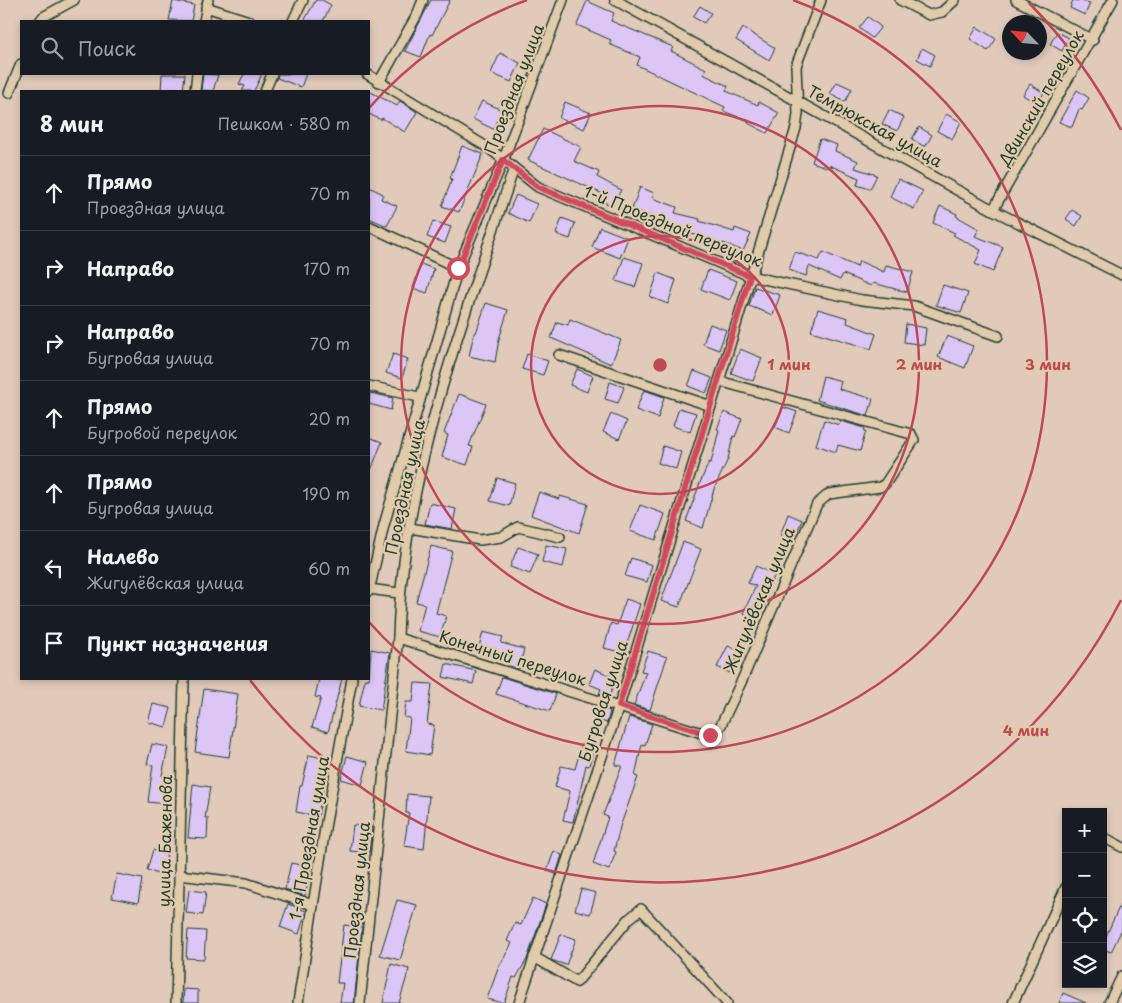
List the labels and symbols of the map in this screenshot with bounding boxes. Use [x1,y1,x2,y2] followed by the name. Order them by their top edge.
[1002,15,1047,60] north arrow
[477,20,549,157] street label: Проездная улица
[991,25,1089,171] street label: Двинский переулок
[804,78,947,172] street label: Темрюкская улица
[580,178,767,272] street label: 1-й Проездной переулок
[447,257,470,280] route start
[767,352,811,375] text: 1 мин
[896,352,943,375] text: 2 мин
[1025,352,1071,375] text: 3 мин
[651,356,669,374] centre of rings
[378,417,430,557] street label: Проездная улица
[716,523,800,677] street label: Жигулёвская улица
[437,623,590,691] street label: Конечный переулок
[571,637,633,764] street label: Бугровая улица
[1003,718,1049,741] text: 4 мин
[699,724,722,747] route end
[282,754,334,922] street label: 1-я Проездная улица
[151,775,177,907] street label: улица Баженова
[337,820,375,960] street label: Проездная улица

